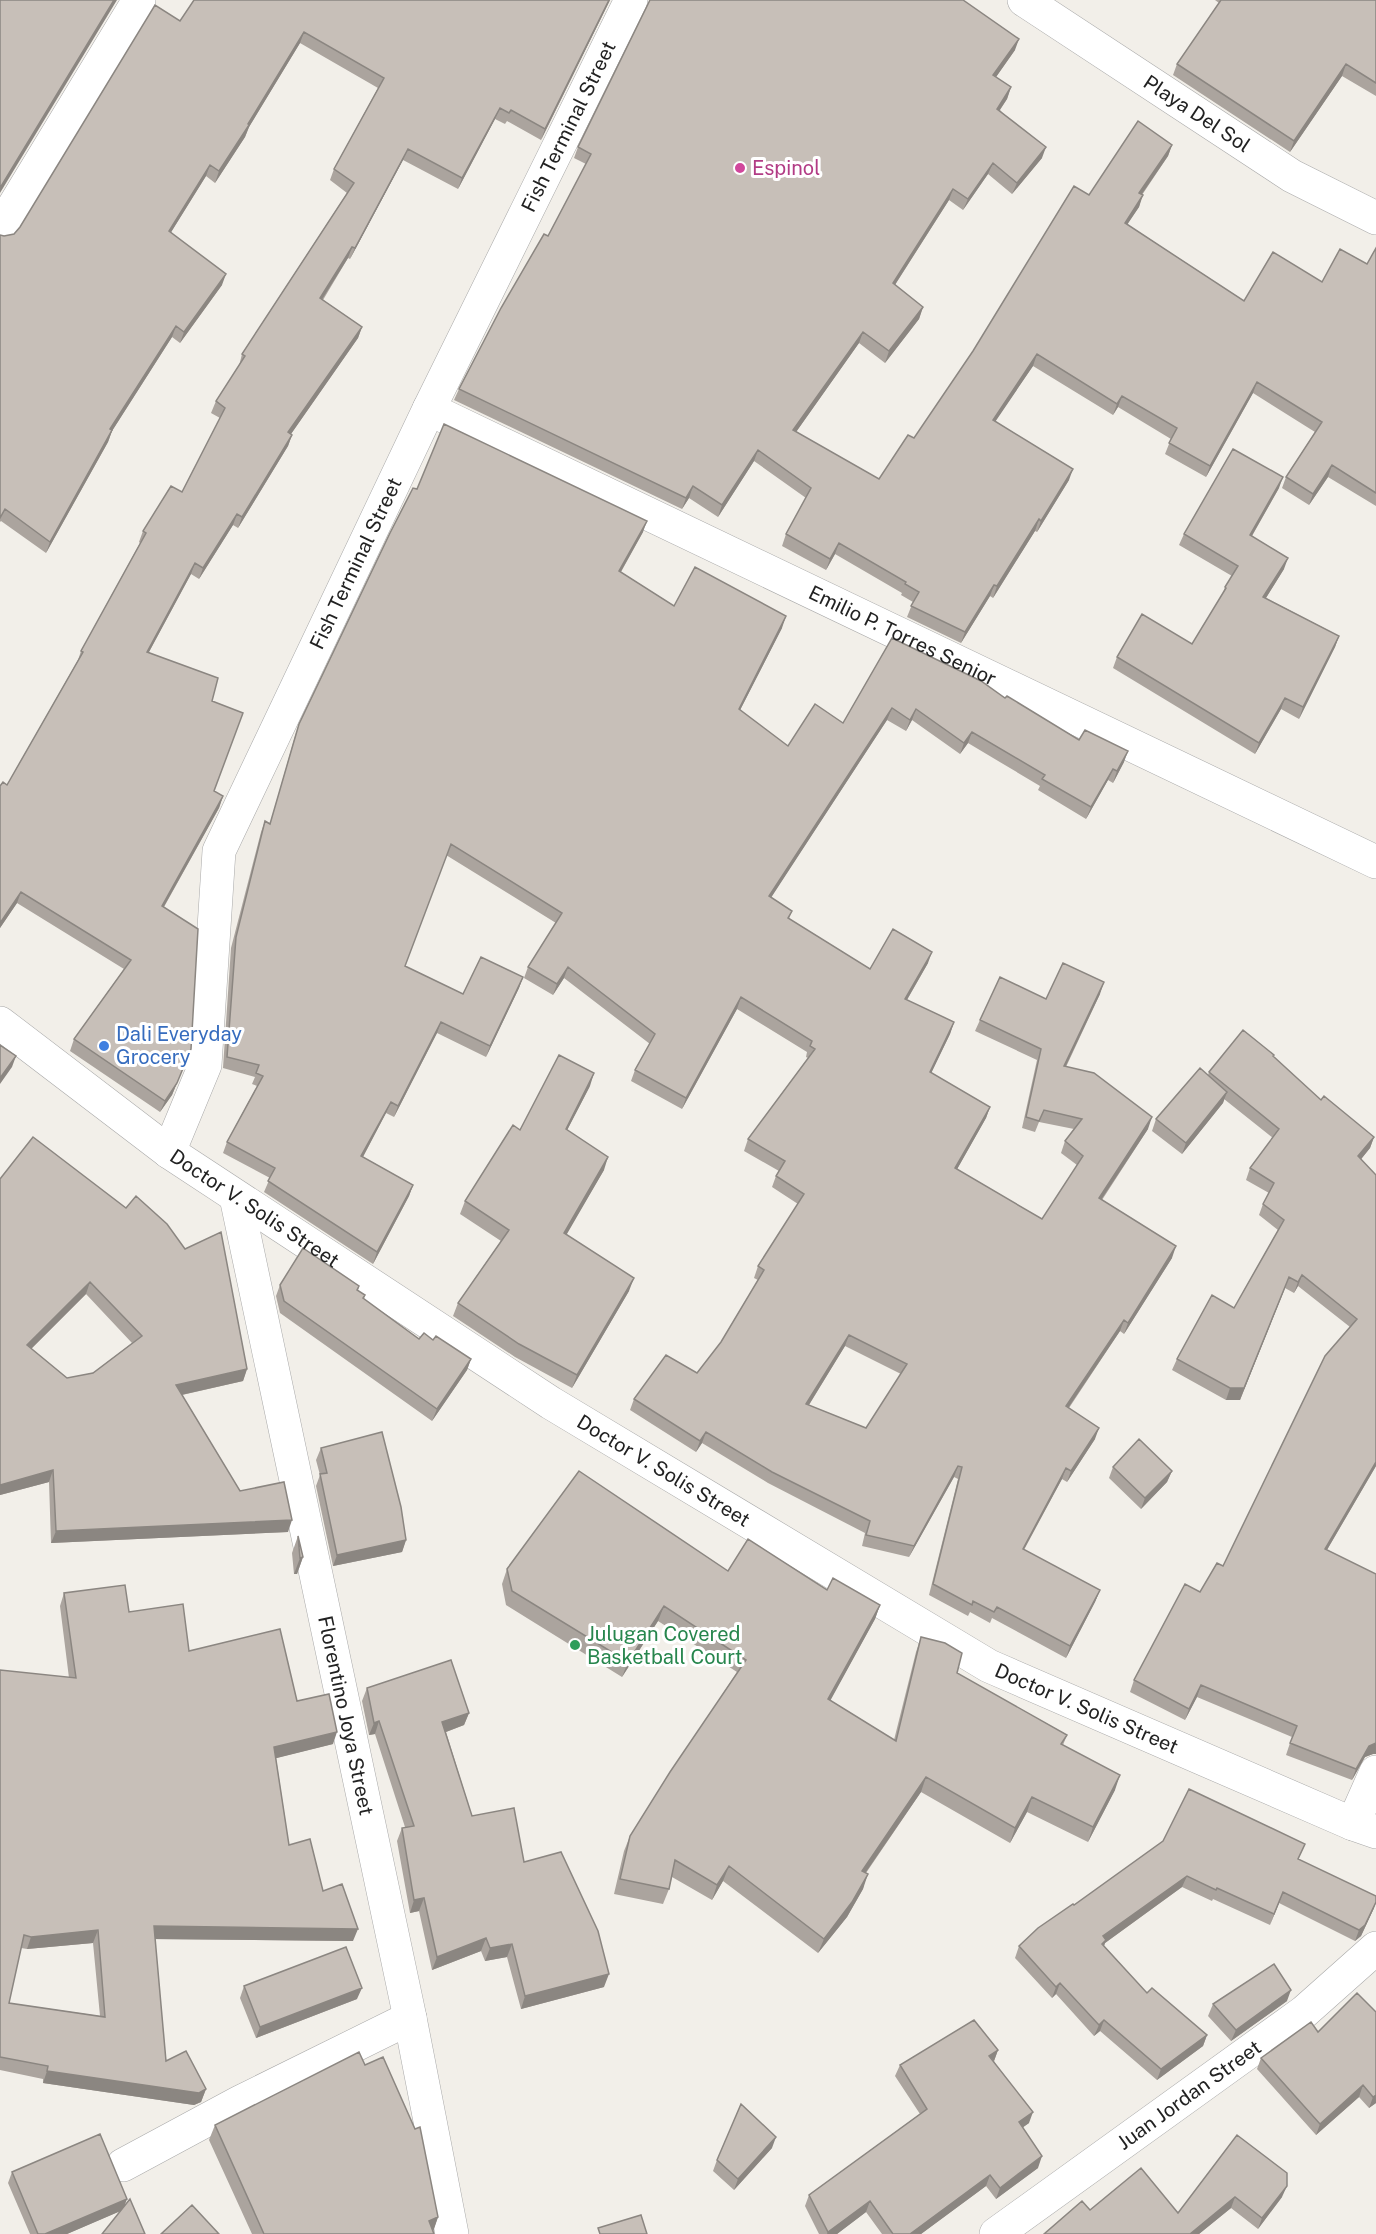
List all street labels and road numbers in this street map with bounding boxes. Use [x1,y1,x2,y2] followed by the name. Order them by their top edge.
[516,37,621,216] street label: Fish Terminal Street
[1139,70,1255,157] street label: Playa Del Sol
[305,474,407,653] street label: Fish Terminal Street
[805,580,1001,691] street label: Emilio P. Torres Senior
[165,1144,344,1272] street label: Doctor V. Solis Street
[573,1409,754,1532] street label: Doctor V. Solis Street
[313,1614,379,1817] street label: Florentino Joya Street
[991,1658,1182,1759] street label: Doctor V. Solis Street
[1112,2035,1266,2155] street label: Juan Jordan Street

